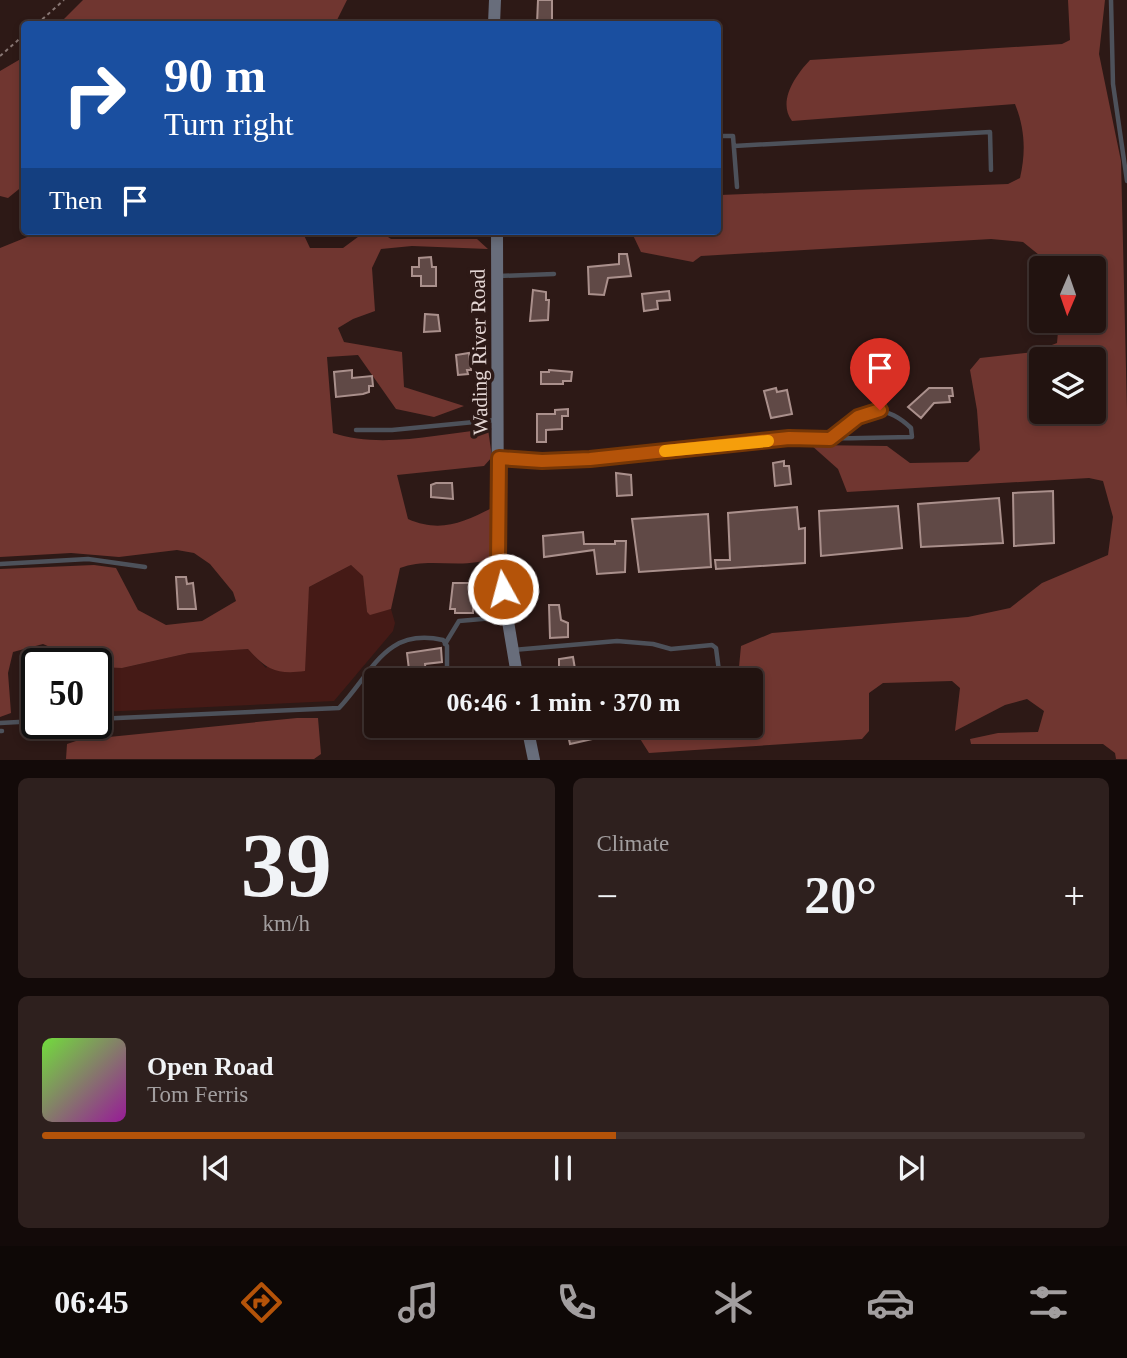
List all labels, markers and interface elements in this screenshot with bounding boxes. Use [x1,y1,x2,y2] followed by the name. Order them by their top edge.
[164,48,266,103] text: 90 m
[49,49,140,140] icon: right
[164,106,294,142] text: Turn right
[116,182,154,220] icon: arrive
[49,186,102,215] text: Then
[1029,256,1106,332] north arrow
[1029,256,1106,424] map controls
[466,268,492,435] street label: Wading River Road
[850,338,910,410] pin
[1029,347,1106,424] button: layers
[861,349,899,387] icon: arrive
[466,552,540,626] position arrow
[21,648,112,739] speed limit sign: 50
[447,688,681,717] text: 06:46 · 1 min · 370 m
[241,815,332,916] text: 39
[597,831,669,856] text: Climate
[804,867,877,924] text: 20°
[597,875,618,917] text: −
[1064,875,1085,917] text: +
[263,911,310,936] text: km/h
[147,1052,273,1081] text: Open Road
[147,1082,248,1107] text: Tom Ferris
[197,1149,235,1187] icon: previous
[544,1149,582,1187] icon: pause
[892,1149,930,1187] icon: next
[237,1278,286,1327] icon: directions
[394,1278,443,1327] icon: music
[552,1278,601,1327] icon: phone
[709,1278,758,1327] icon: climate
[866,1278,915,1327] icon: car
[1024,1278,1073,1327] icon: filters
[54,1284,129,1320] text: 06:45

